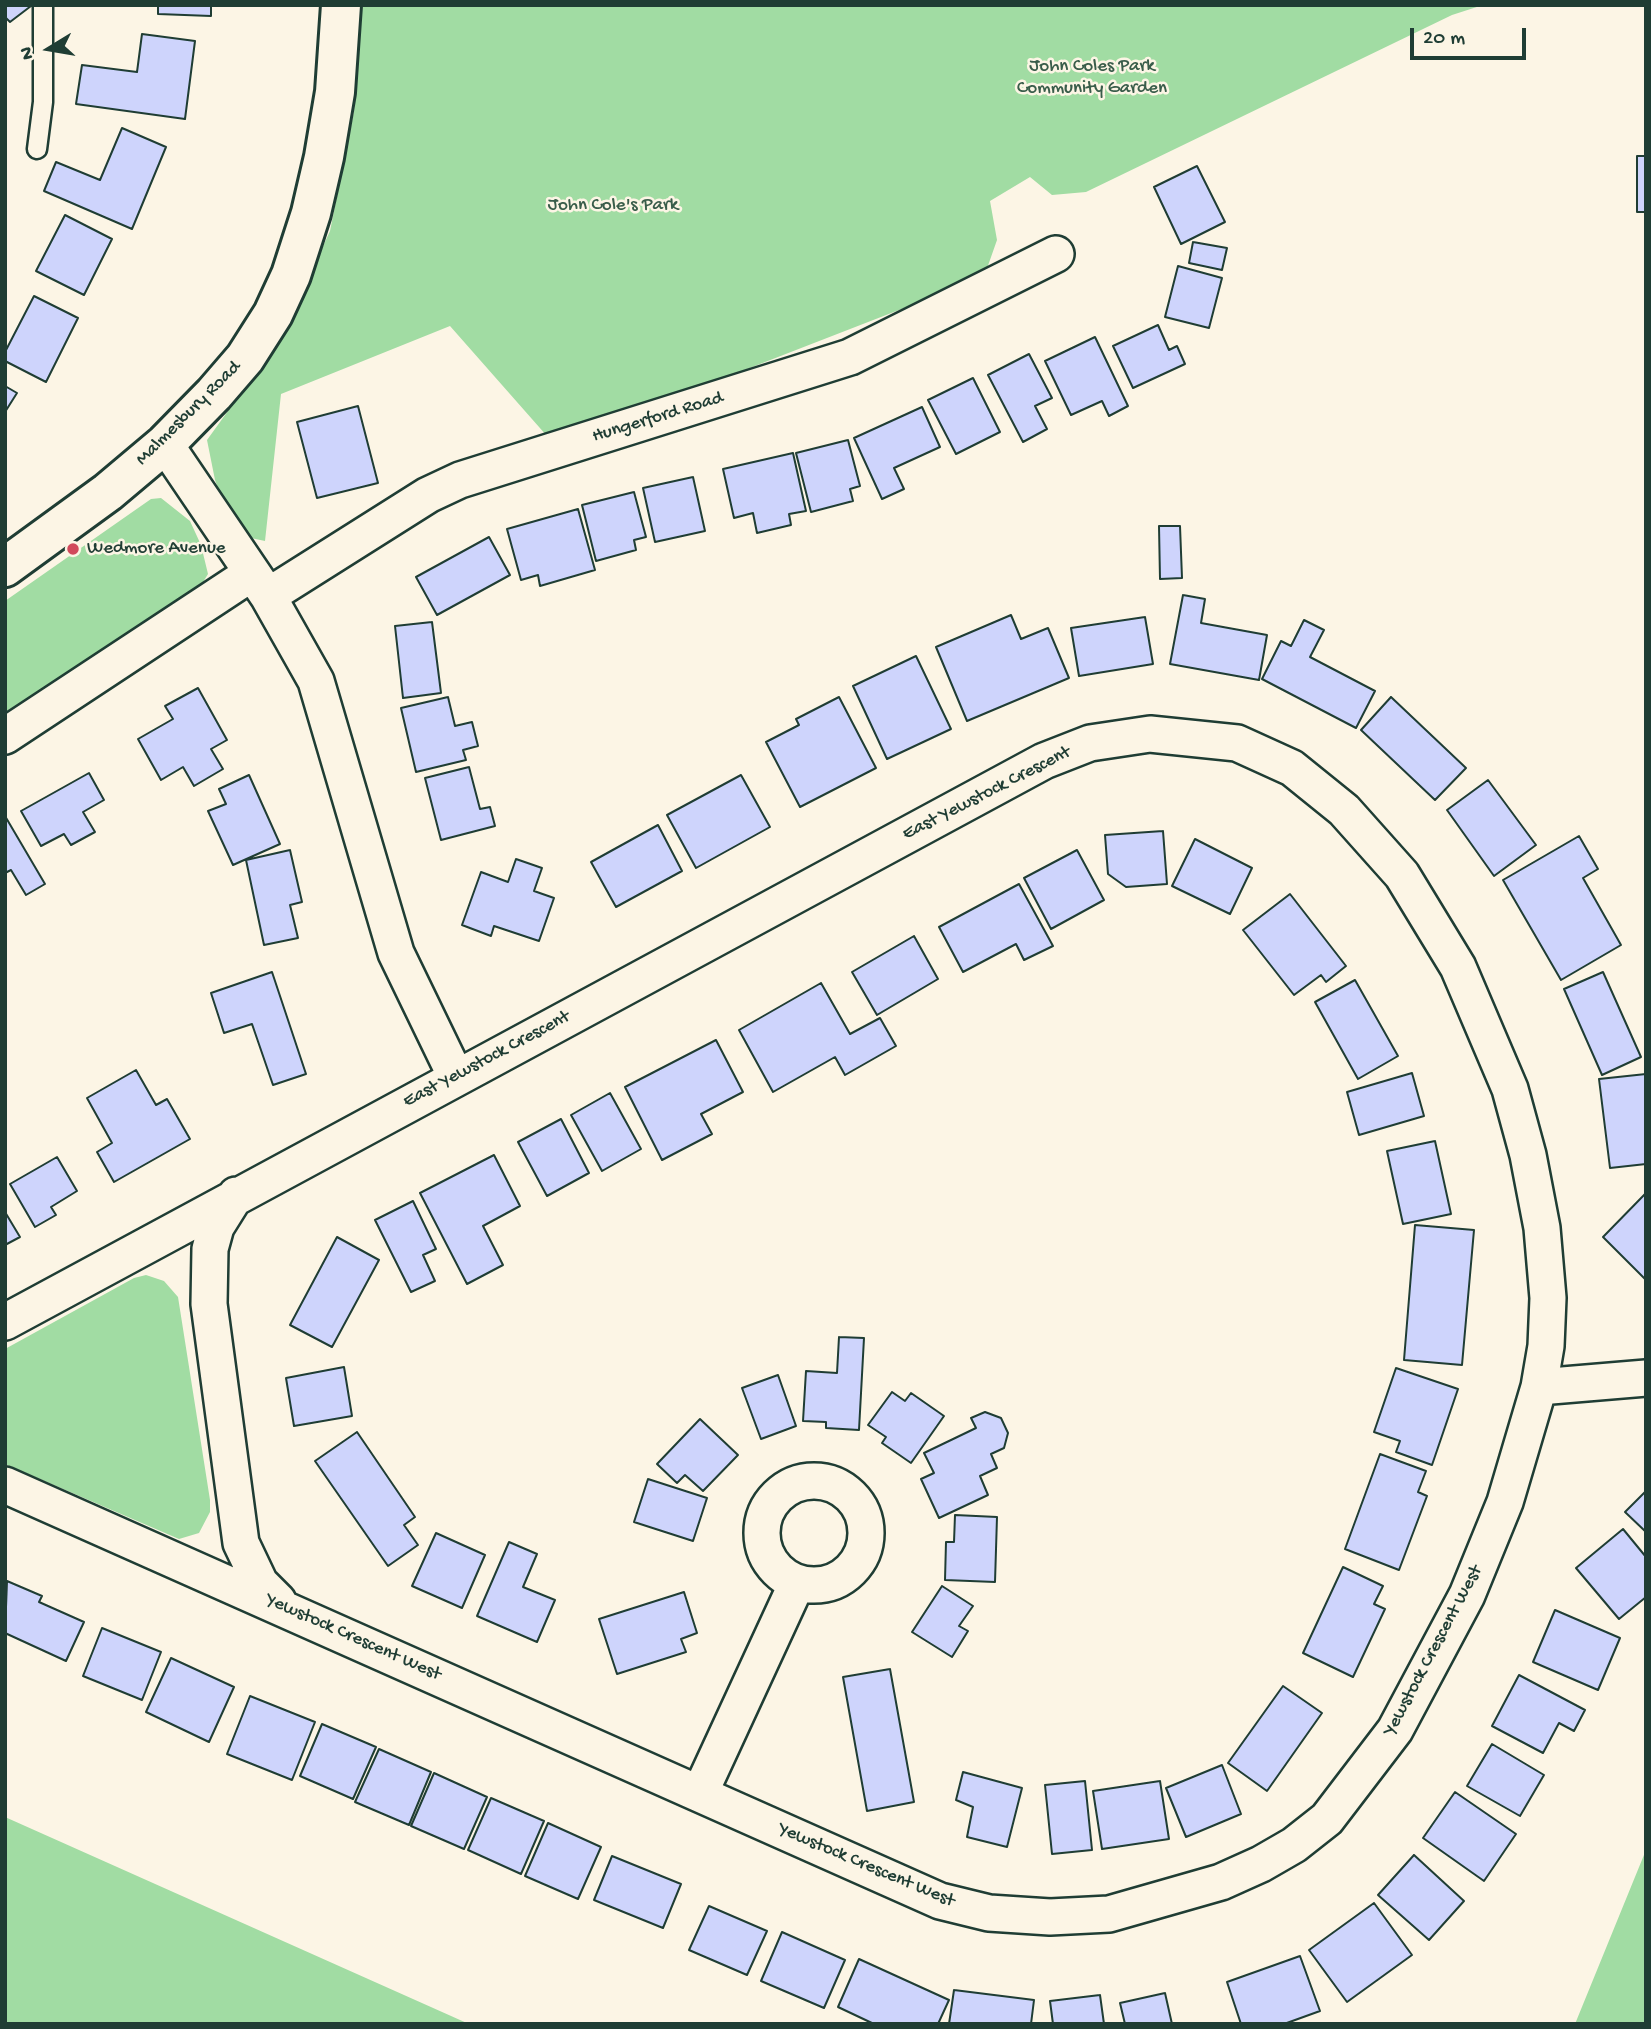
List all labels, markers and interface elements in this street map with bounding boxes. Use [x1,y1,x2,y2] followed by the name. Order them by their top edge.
[14,14,84,84] north arrow
[1413,14,1528,58] scale bar
[1423,27,1465,52] text: 20 m
[15,45,40,61] text: N
[1017,56,1167,100] park label: John Coles Park Community Garden
[548,195,678,217] park label: John Cole's Park
[132,357,246,471] street label: Malmesbury Road
[590,387,726,449] street label: Hungerford Road
[87,538,226,560] place label: Wedmore Avenue
[65,541,81,557] marker: Wedmore Avenue
[899,742,1075,846] street label: East Yewstock Crescent
[400,1006,574,1114] street label: East Yewstock Crescent
[1379,1562,1489,1740] street label: Yewstock Crescent West
[262,1589,444,1687] street label: Yewstock Crescent West
[774,1818,958,1914] street label: Yewstock Crescent West

